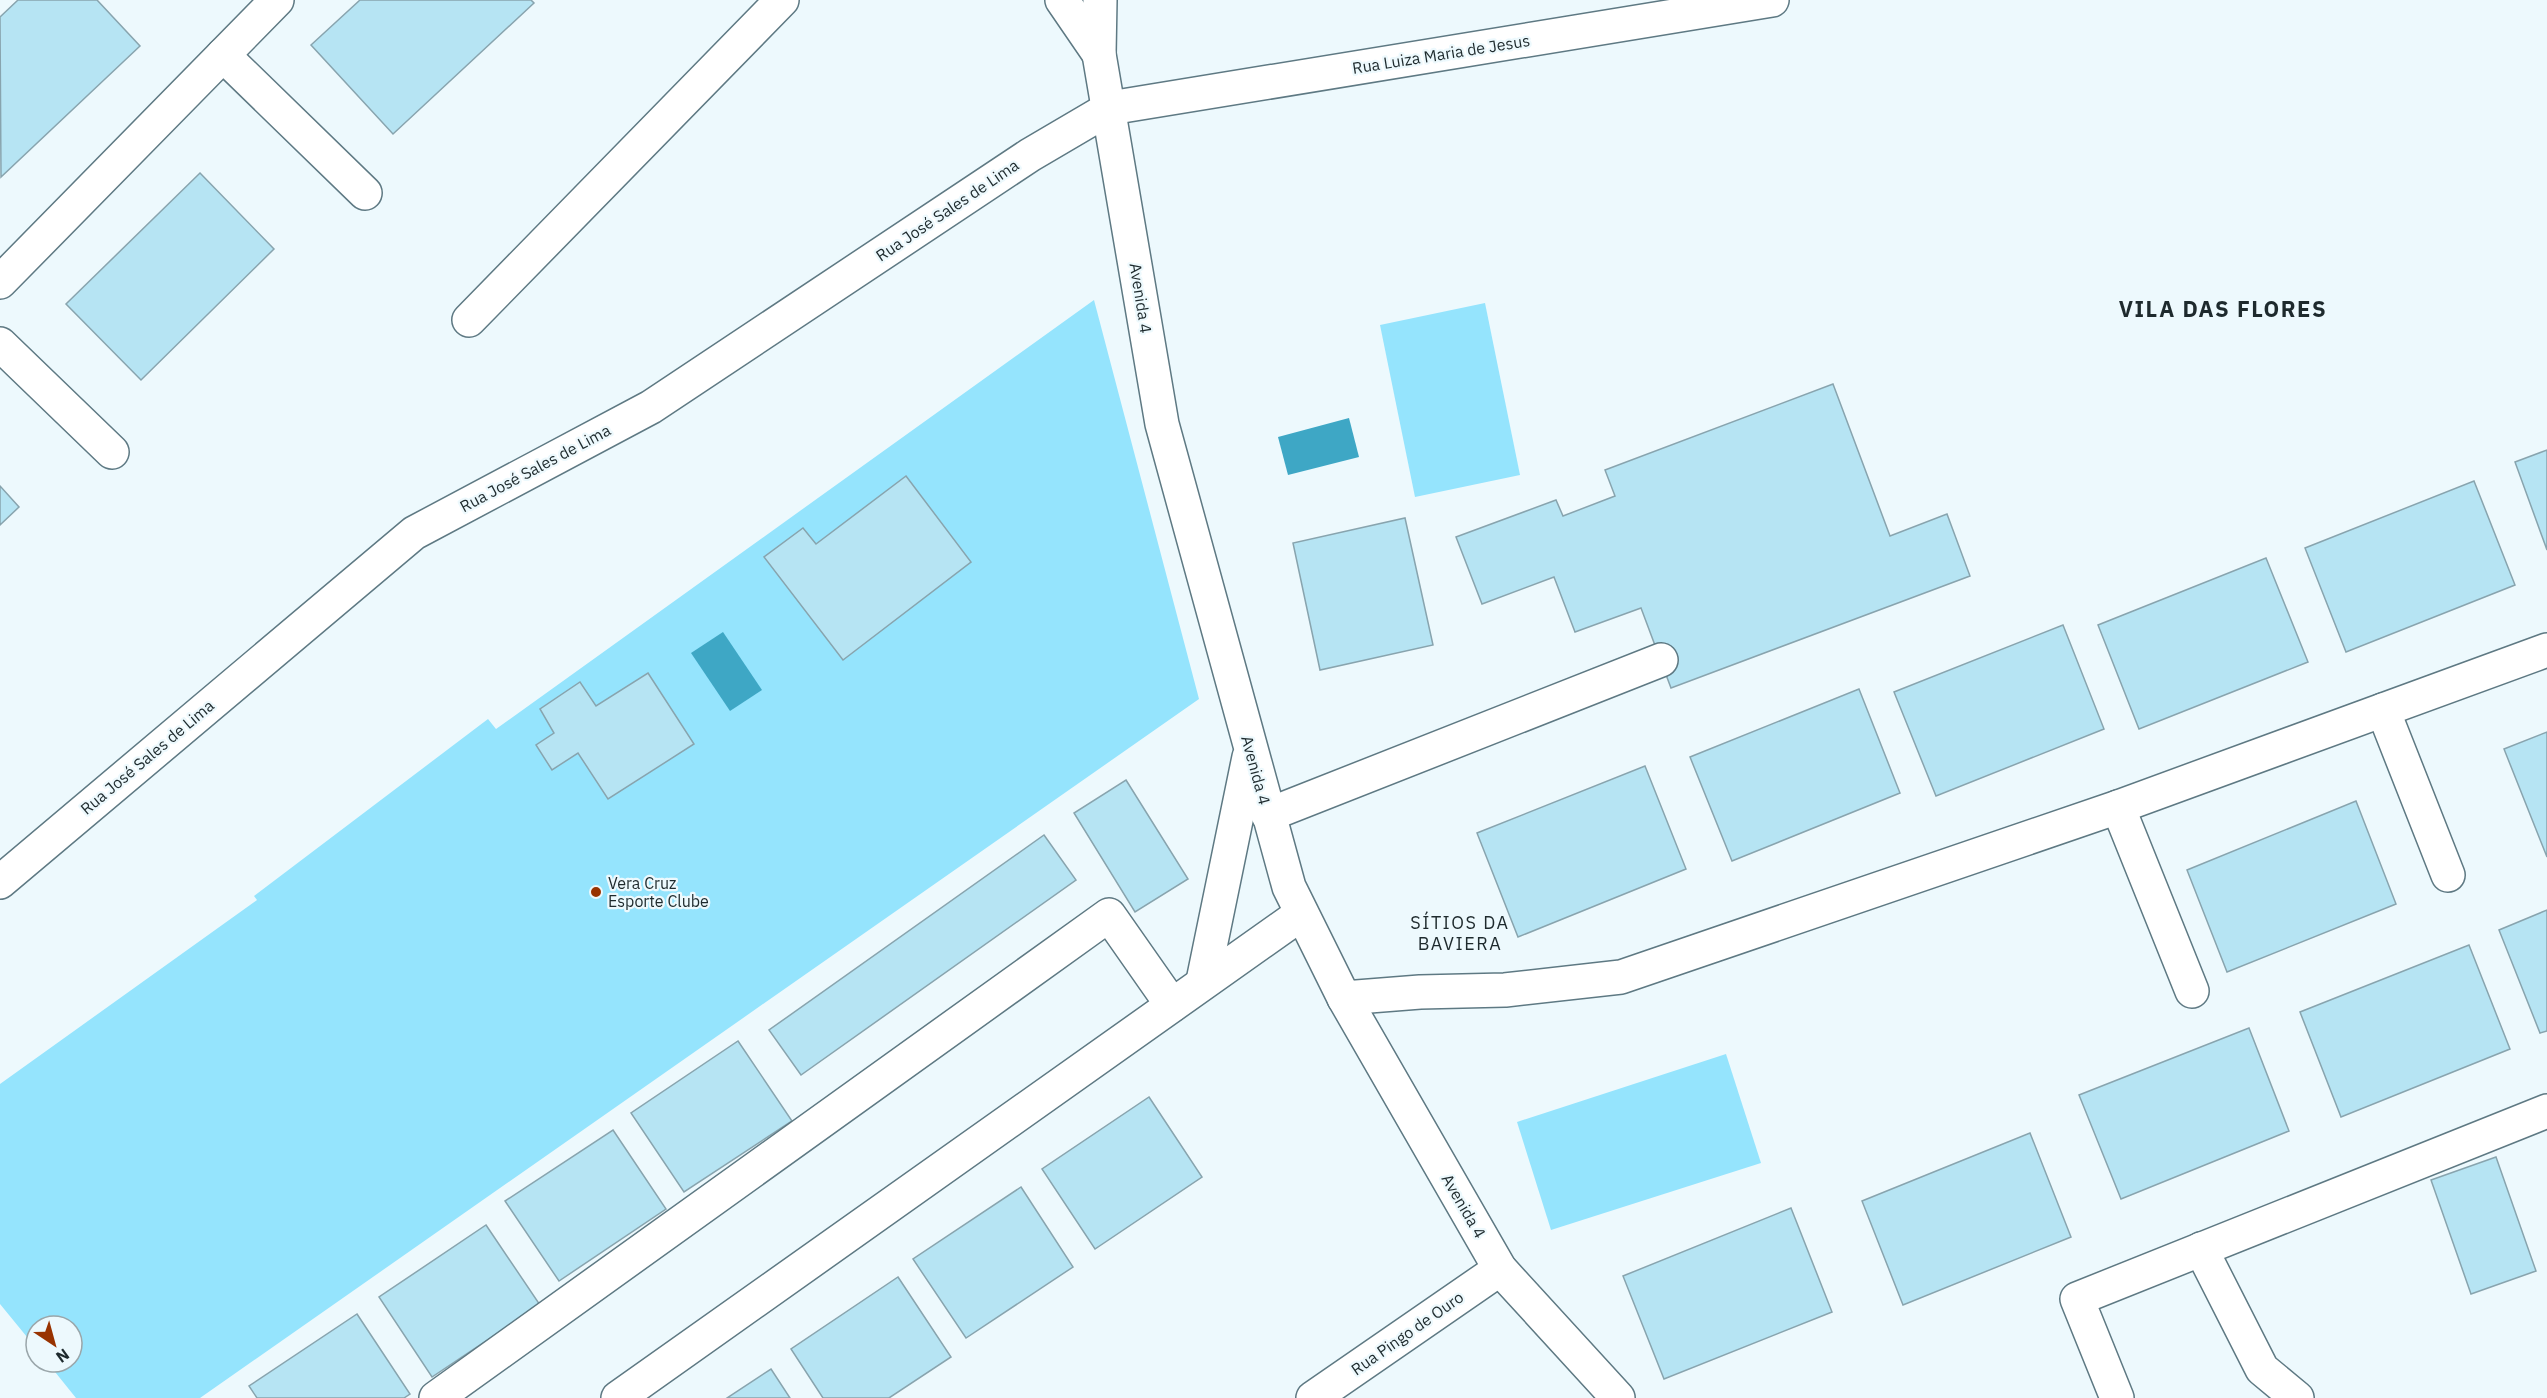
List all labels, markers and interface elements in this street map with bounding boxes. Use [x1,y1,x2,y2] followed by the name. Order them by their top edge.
[1351,30,1531,78] street label: Rua Luiza Maria de Jesus
[872,154,1023,265] street label: Rua José Sales de Lima
[1126,261,1156,335] street label: Avenida 4
[2119,294,2327,323] district label: VILA DAS FLORES
[456,420,614,516] street label: Rua José Sales de Lima
[76,695,218,819] street label: Rua José Sales de Lima
[1237,733,1275,807] street label: Avenida 4
[608,873,709,911] place label: Vera Cruz Esporte Clube
[589,885,603,899] marker: Vera Cruz Esporte Clube
[1410,911,1510,955] district label: SÍTIOS DA BAVIERA
[1438,1170,1490,1242] street label: Avenida 4
[1347,1287,1467,1379] street label: Rua Pingo de Ouro
[24,1314,84,1374] north arrow
[52,1345,73,1368] text: N

